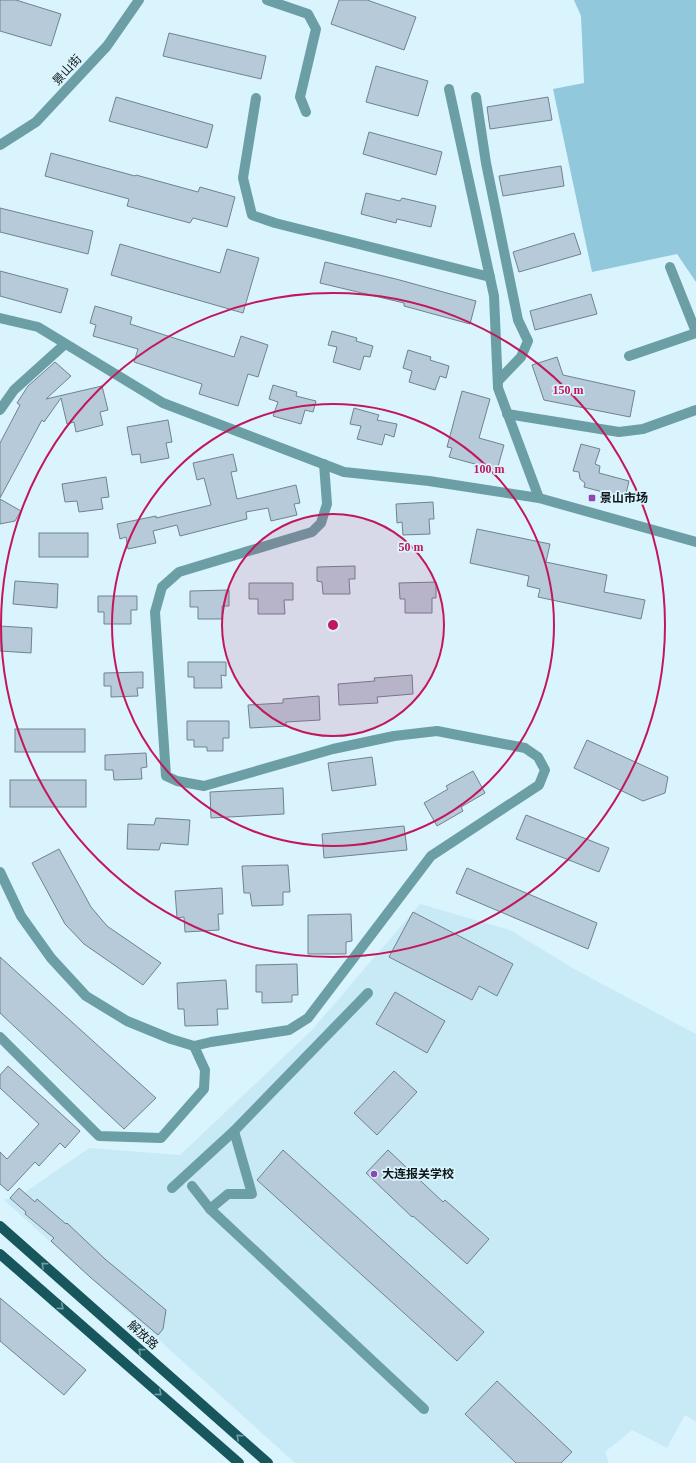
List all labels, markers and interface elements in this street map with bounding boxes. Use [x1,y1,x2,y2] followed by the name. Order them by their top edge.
[50,52,84,88] street label: 景山街
[553,383,584,397] text: 150 m
[474,462,505,476] text: 100 m
[600,491,648,505] place label: 景山市场
[587,493,597,503] marker: 景山市场
[399,540,424,554] text: 50 m
[326,618,340,632] centre of rings
[382,1167,454,1181] place label: 大连报关学校
[369,1169,379,1179] marker: 大连报关学校
[41,1262,49,1269] one-way arrow
[56,1303,64,1310] one-way arrow
[125,1318,161,1352] street label: 解放路
[139,1349,146,1356] one-way arrow
[154,1388,162,1395] one-way arrow
[236,1435,243,1442] one-way arrow

